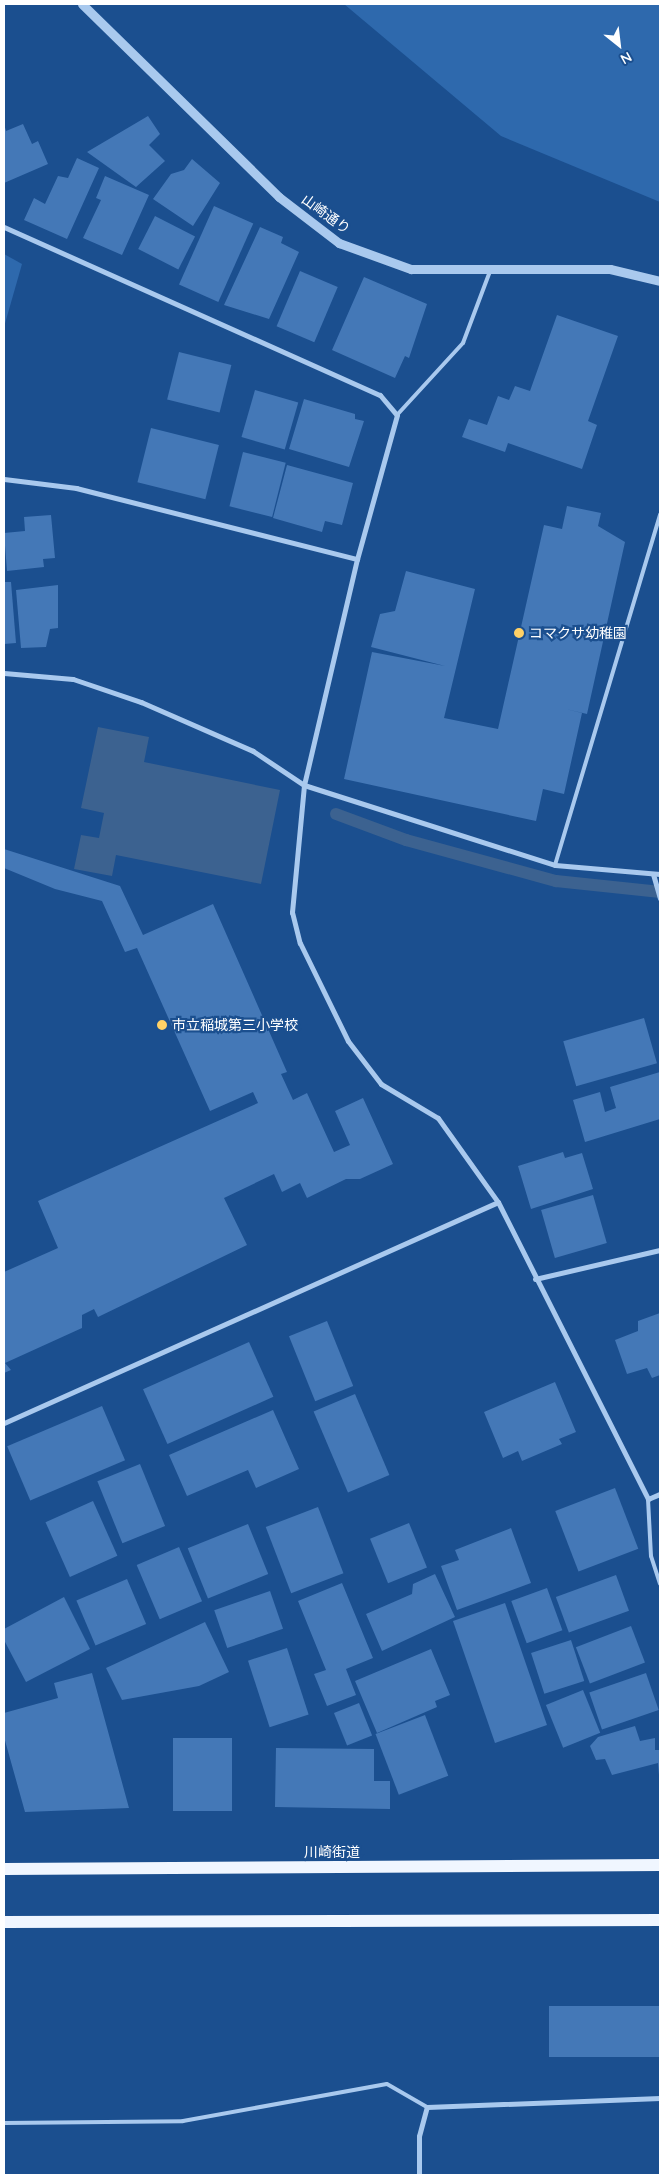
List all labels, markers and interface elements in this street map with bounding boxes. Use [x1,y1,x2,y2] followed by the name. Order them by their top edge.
[594,20,644,70] north arrow
[617,48,635,68] text: N
[298,191,354,237] street label: 山崎通り
[529,625,627,641] place label: コマクサ幼稚園
[513,627,525,639] marker: コマクサ幼稚園
[172,1017,298,1033] place label: 市立稲城第三小学校
[156,1019,168,1031] marker: 市立稲城第三小学校
[304,1844,360,1860] street label: 川崎街道

